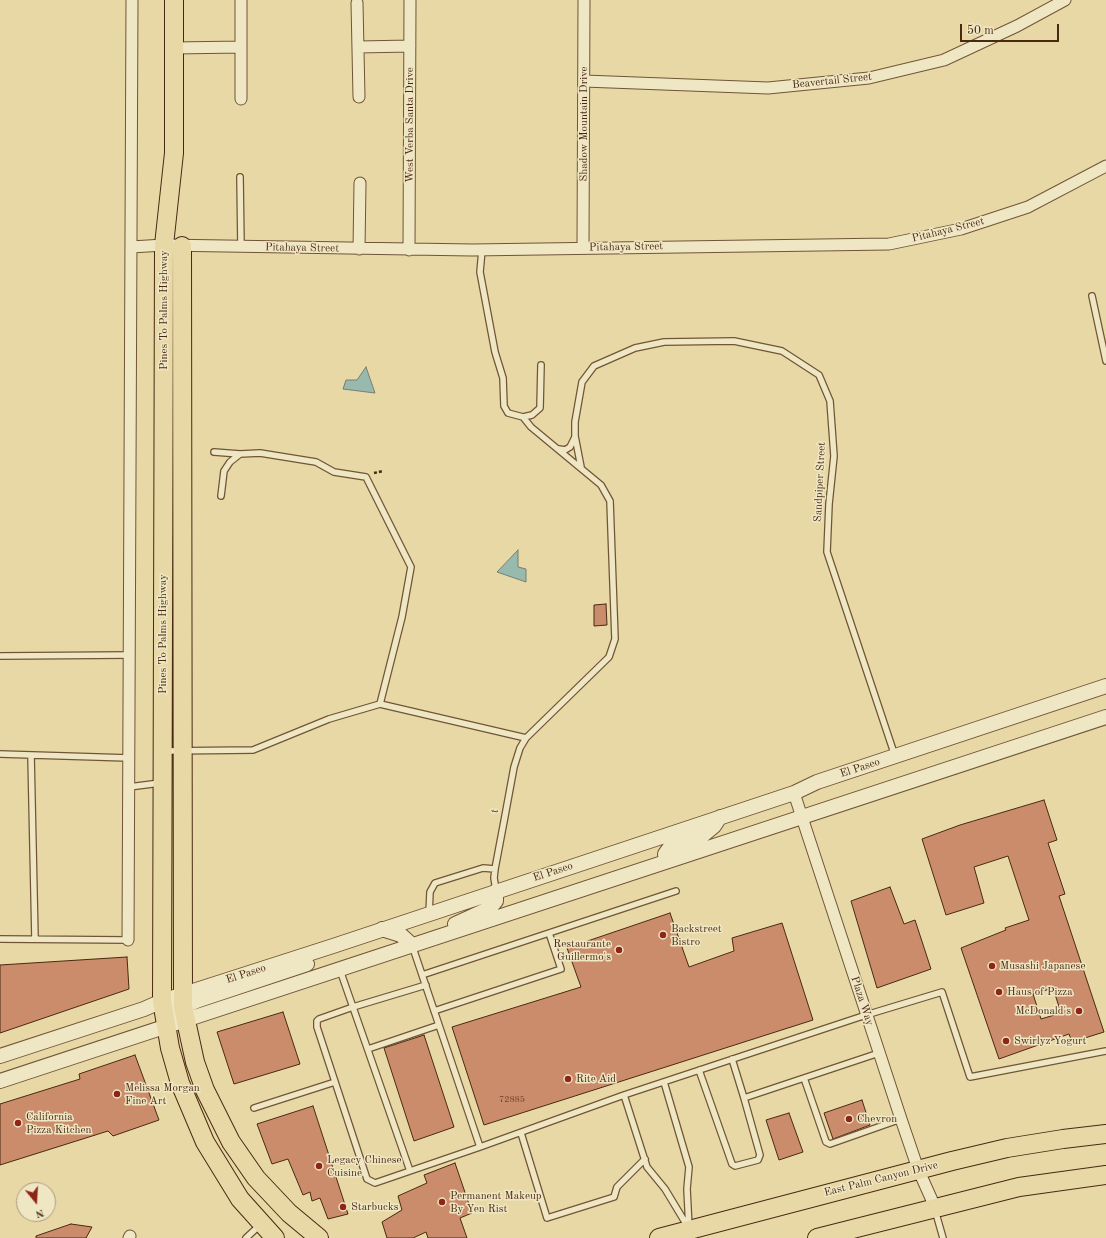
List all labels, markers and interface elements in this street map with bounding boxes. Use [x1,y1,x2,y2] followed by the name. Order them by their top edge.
[962,16,1061,42] scale bar
[967,25,994,37] text: 50 m
[577,66,591,182] street label: Shadow Mountain Drive
[403,67,417,183] street label: West Verba Santa Drive
[792,70,872,92] street label: Beavertail Street
[910,215,986,245] street label: Pitahaya Street
[589,240,663,254] street label: Pitahaya Street
[265,241,339,255] street label: Pitahaya Street
[157,250,171,370] street label: Pines To Palms Highway
[811,442,829,522] street label: Sandpiper Street
[156,574,170,694] street label: Pines To Palms Highway
[838,755,882,781] street label: El Paseo
[488,808,502,814] street label: t
[531,859,575,885] street label: El Paseo
[671,922,722,948] place label: Backstreet Bistro
[658,930,668,940] marker: Backstreet Bistro
[553,937,611,963] place label: Restaurante Guillermo's
[614,945,624,955] marker: Restaurante Guillermo's
[1000,959,1085,973] place label: Musashi Japanese
[224,961,268,987] street label: El Paseo
[987,961,997,971] marker: Musashi Japanese
[848,975,876,1027] street label: Plaza Way
[1007,985,1073,999] place label: Haus of Pizza
[994,987,1004,997] marker: Haus of Pizza
[1015,1004,1071,1018] place label: McDonald's
[1074,1006,1084,1016] marker: McDonald's
[1014,1034,1086,1048] place label: Swirlyz Yogurt
[1001,1036,1011,1046] marker: Swirlyz Yogurt
[576,1072,616,1086] place label: Rite Aid
[563,1074,573,1084] marker: Rite Aid
[125,1081,200,1107] place label: Melissa Morgan Fine Art
[112,1089,122,1099] marker: Melissa Morgan Fine Art
[499,1095,525,1105] house number: 72885
[26,1110,92,1136] place label: California Pizza Kitchen
[857,1112,897,1126] place label: Chevron
[844,1114,854,1124] marker: Chevron
[13,1118,23,1128] marker: California Pizza Kitchen
[327,1153,402,1179] place label: Legacy Chinese Cuisine
[823,1158,939,1200] street label: East Palm Canyon Drive
[314,1161,324,1171] marker: Legacy Chinese Cuisine
[16,1182,56,1222] north arrow
[450,1189,542,1215] place label: Permanent Makeup By Yen Rist
[437,1197,447,1207] marker: Permanent Makeup By Yen Rist
[351,1200,398,1214] place label: Starbucks
[338,1202,348,1212] marker: Starbucks
[34,1206,45,1219] text: N

